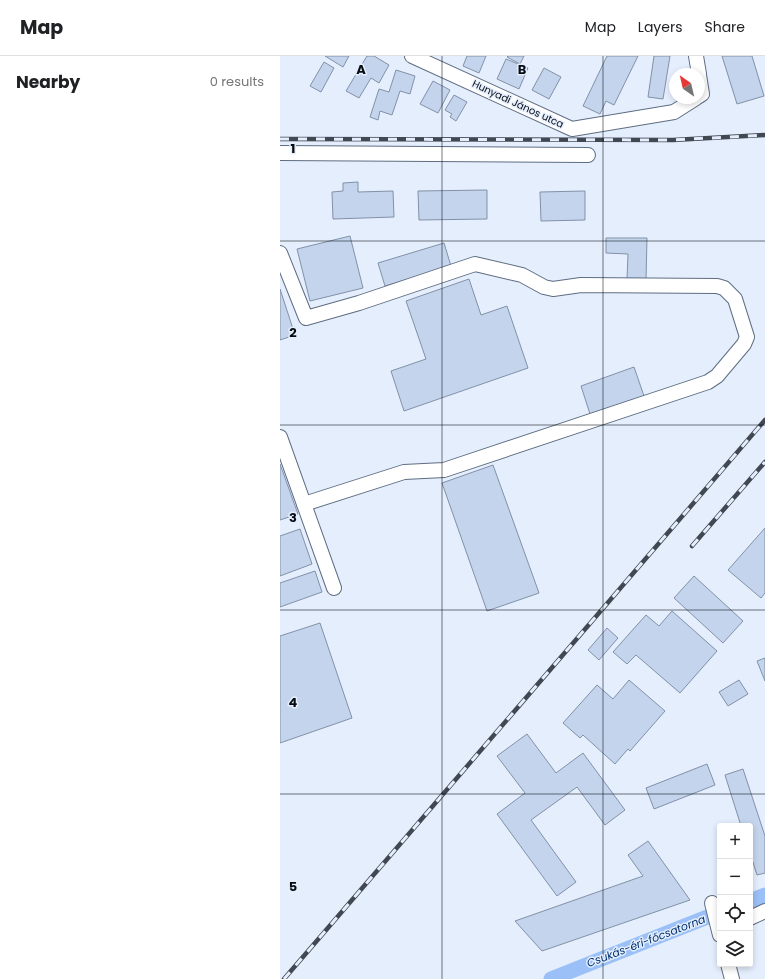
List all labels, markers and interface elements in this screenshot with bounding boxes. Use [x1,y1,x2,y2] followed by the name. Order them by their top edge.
[20,14,63,41] text: Map
[585,17,616,37] text: Map
[638,17,682,37] text: Layers
[704,17,745,37] text: Share
[356,60,366,79] text: A
[518,60,527,79] text: B
[669,68,705,104] north arrow
[16,70,80,94] text: Nearby
[210,72,264,91] text: 0 results
[470,76,566,132] street label: Hunyadi János utca
[291,139,295,158] text: 1
[289,323,297,342] text: 2
[289,508,297,527] text: 3
[289,693,298,712] text: 4
[717,823,753,967] map controls
[717,823,753,859] button: +
[717,859,753,895] button: −
[289,877,297,896] text: 5
[717,895,753,931] button: locate
[584,911,708,971] water label: Csukás-éri-főcsatorna
[717,931,753,967] button: layers

